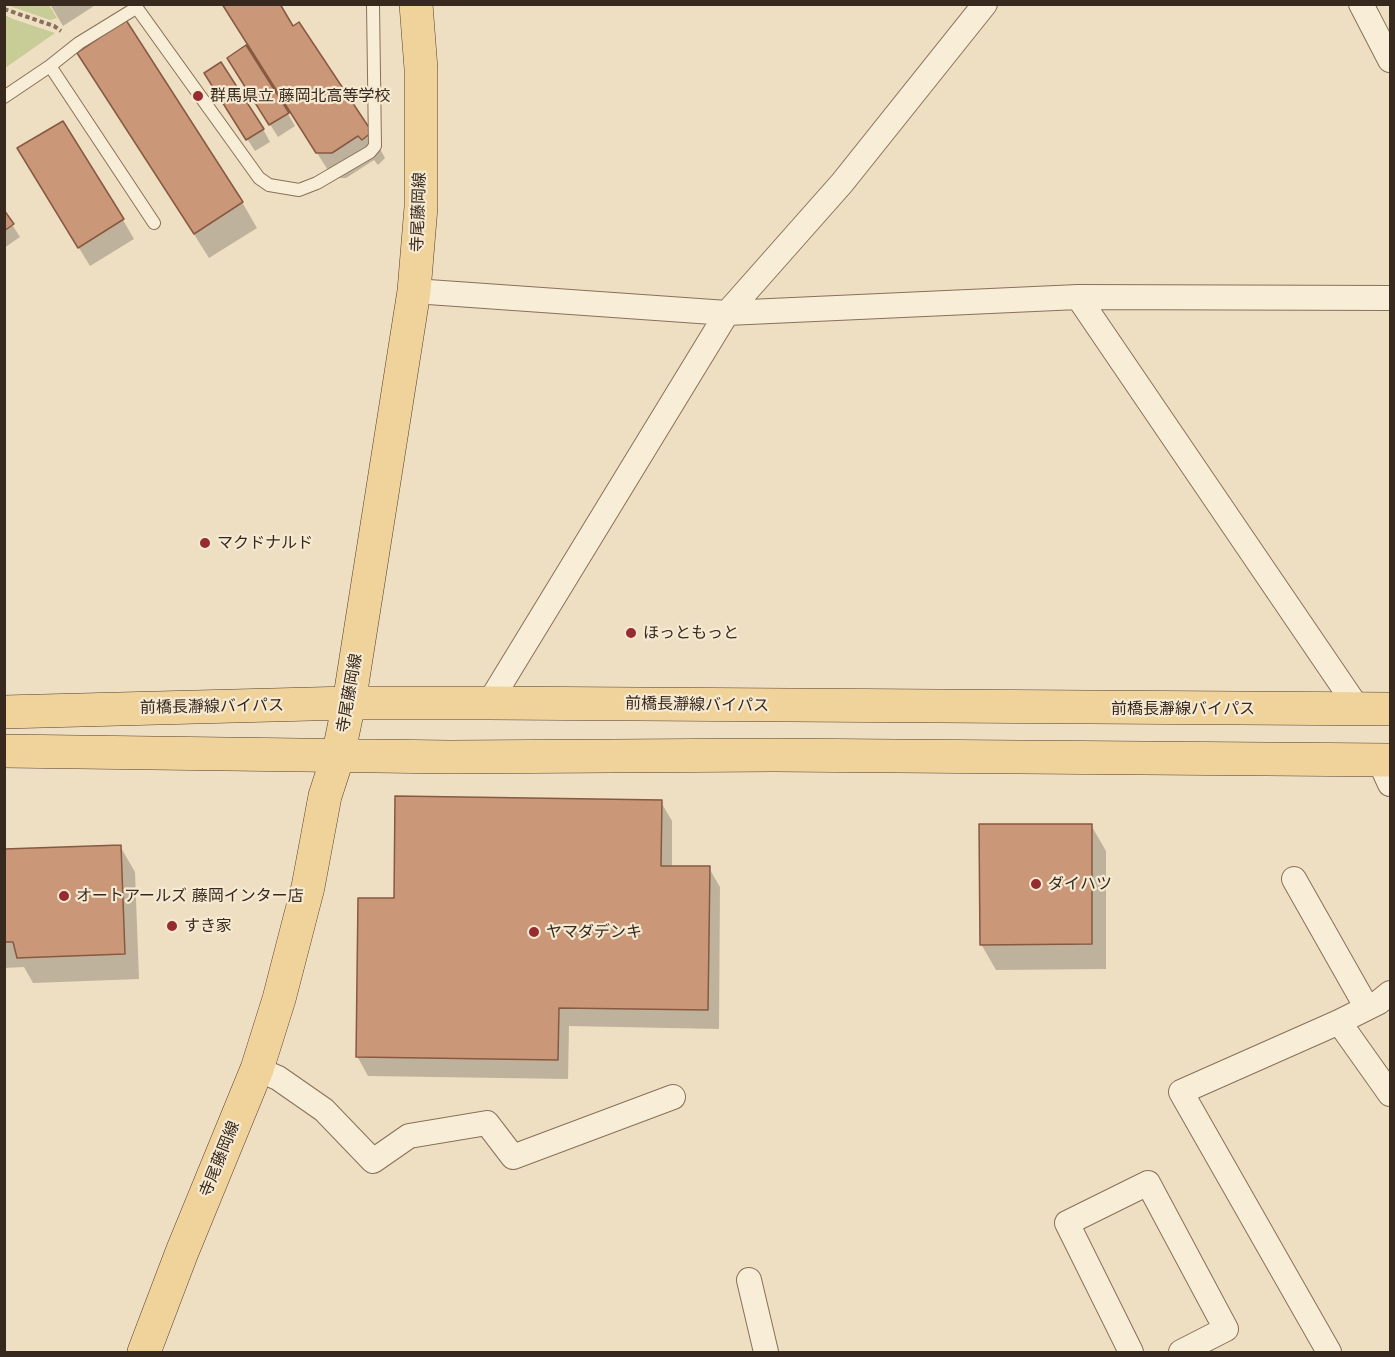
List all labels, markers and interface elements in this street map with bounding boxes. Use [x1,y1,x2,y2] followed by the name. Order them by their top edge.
[210,86,391,106] place label: 群馬県立 藤岡北高等学校
[191,89,205,103] marker: 群馬県立 藤岡北高等学校
[408,172,430,252] street label: 寺尾藤岡線
[217,533,313,553] place label: マクドナルド
[198,536,212,550] marker: マクドナルド
[643,623,739,643] place label: ほっともっと
[624,626,638,640] marker: ほっともっと
[334,652,366,734] street label: 寺尾藤岡線
[625,694,769,716] street label: 前橋長瀞線バイパス
[140,696,284,718] street label: 前橋長瀞線バイパス
[1111,699,1255,719] street label: 前橋長瀞線バイパス
[1048,874,1112,894] place label: ダイハツ
[1029,877,1043,891] marker: ダイハツ
[76,886,304,906] place label: オートアールズ 藤岡インター店
[57,889,71,903] marker: オートアールズ 藤岡インター店
[184,916,232,936] place label: すき家
[165,919,179,933] marker: すき家
[546,922,642,942] place label: ヤマダデンキ
[527,925,541,939] marker: ヤマダデンキ
[196,1118,244,1200] street label: 寺尾藤岡線

